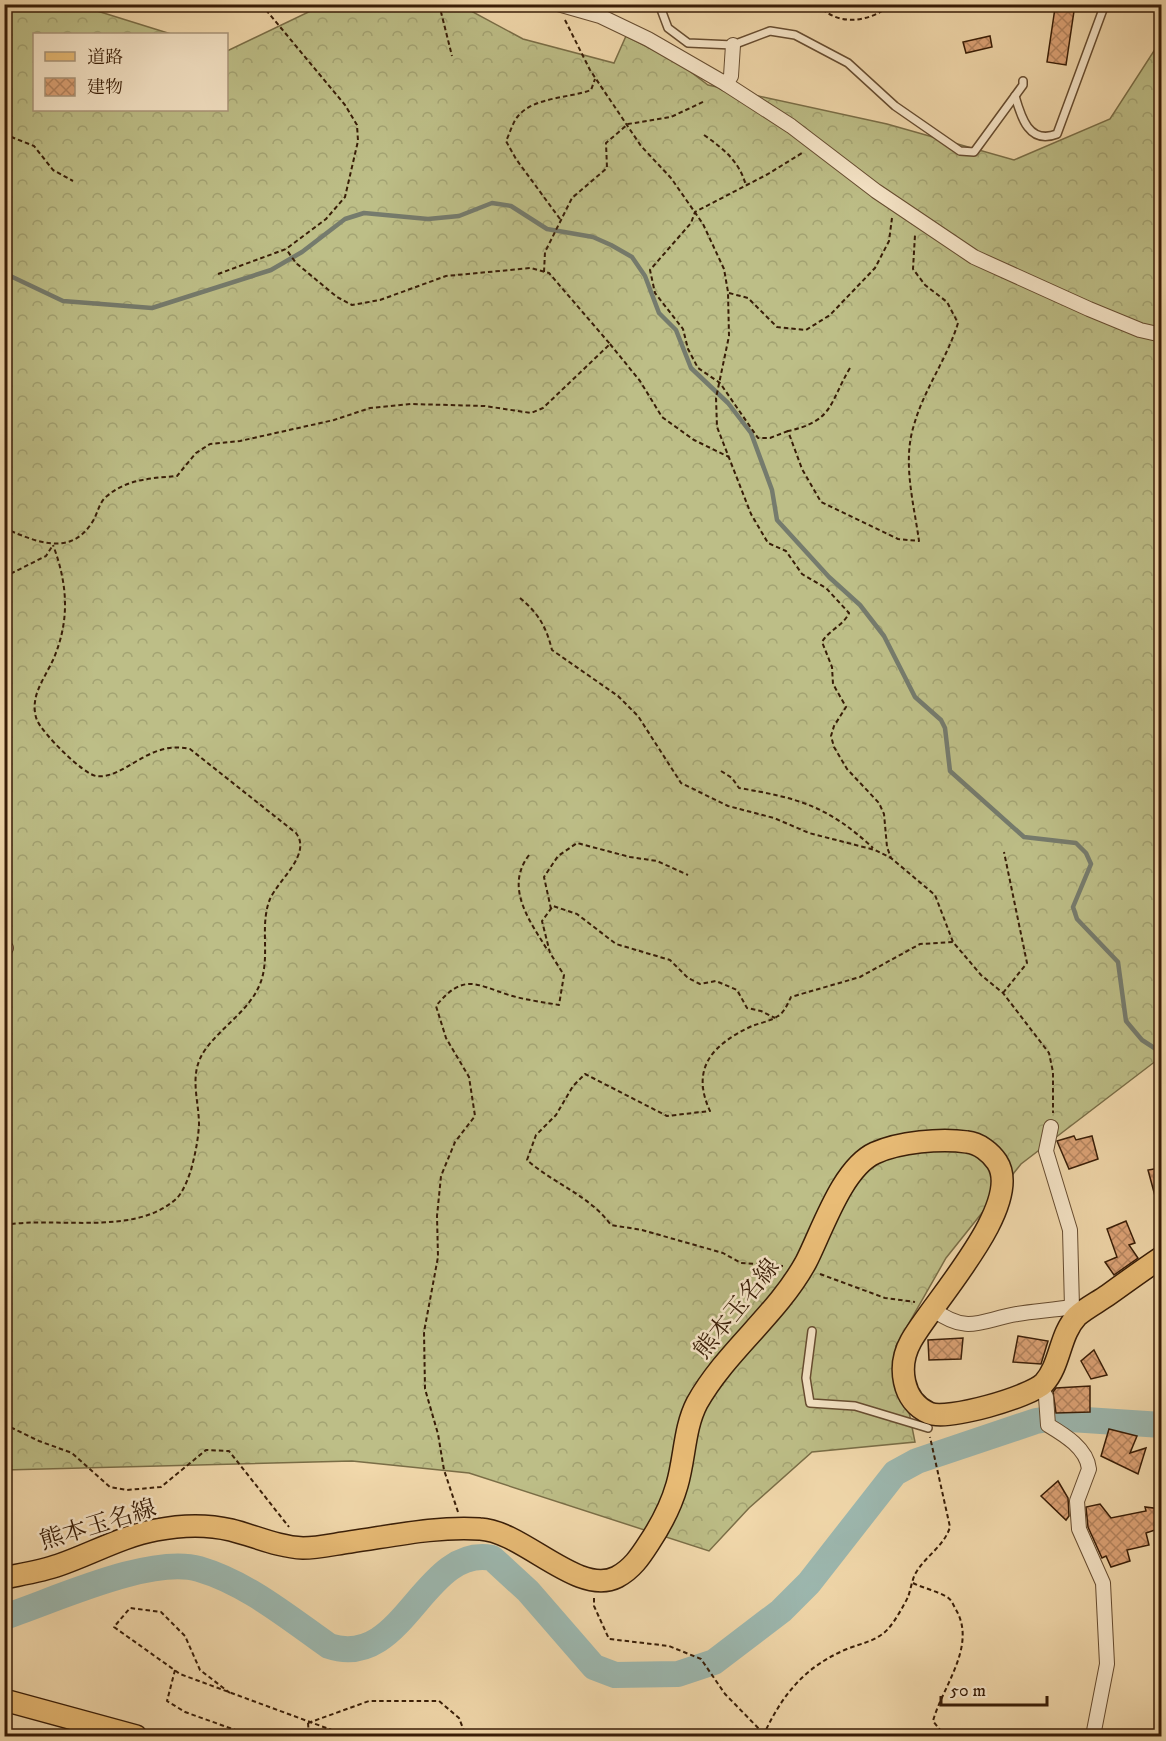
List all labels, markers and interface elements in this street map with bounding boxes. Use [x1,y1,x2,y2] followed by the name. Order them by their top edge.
[33,33,228,111] legend
[87,47,123,69] text: 道路
[87,77,123,99] text: 建物
[688,1253,786,1365] street label: 熊本玉名線
[36,1493,160,1557] street label: 熊本玉名線
[941,1669,1048,1707] scale bar
[950,1680,986,1702] text: 50 m

